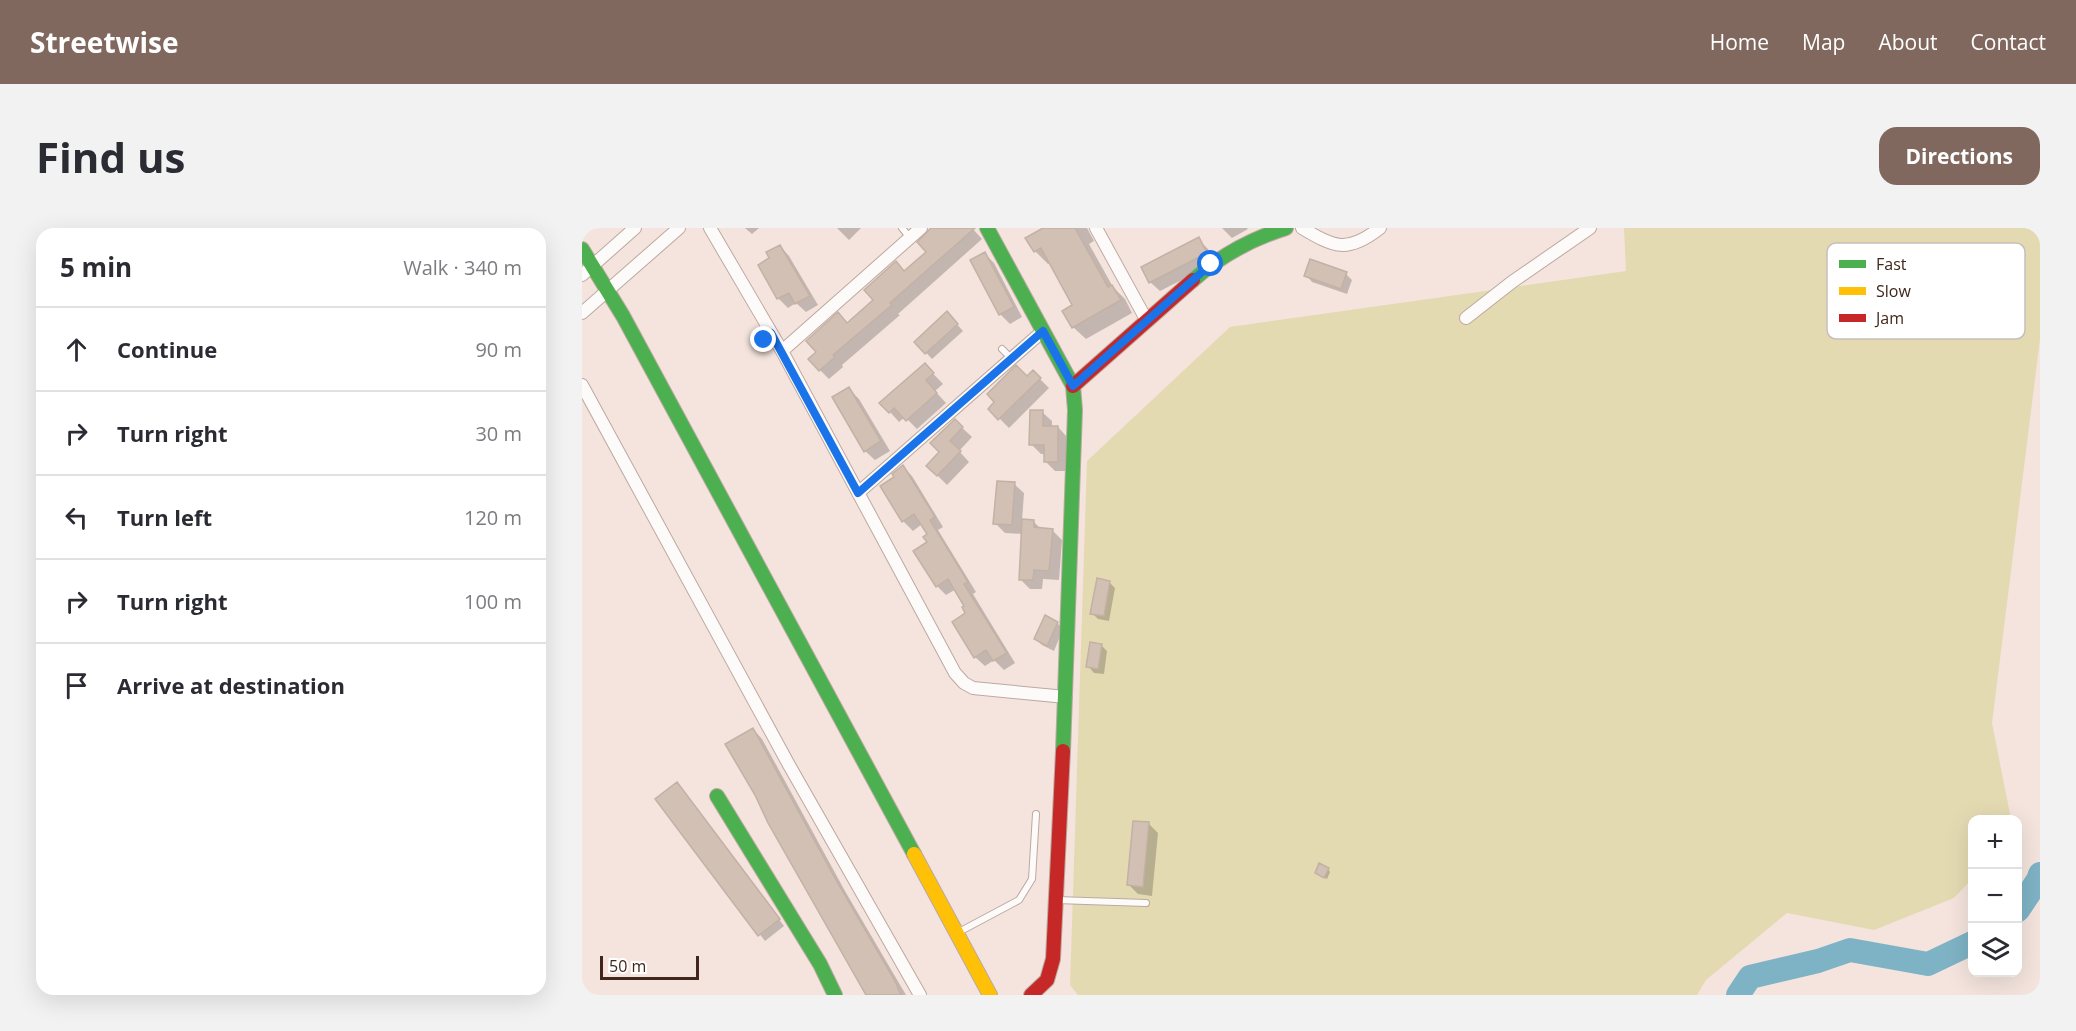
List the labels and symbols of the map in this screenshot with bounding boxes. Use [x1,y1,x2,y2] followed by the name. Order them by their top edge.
[1827,243,2025,339] legend
[1197,250,1223,276] route start
[1876,253,1907,275] text: Fast
[1876,280,1911,302] text: Slow
[1874,307,1904,329] text: Jam
[750,326,776,352] route end
[600,953,699,980] scale bar

